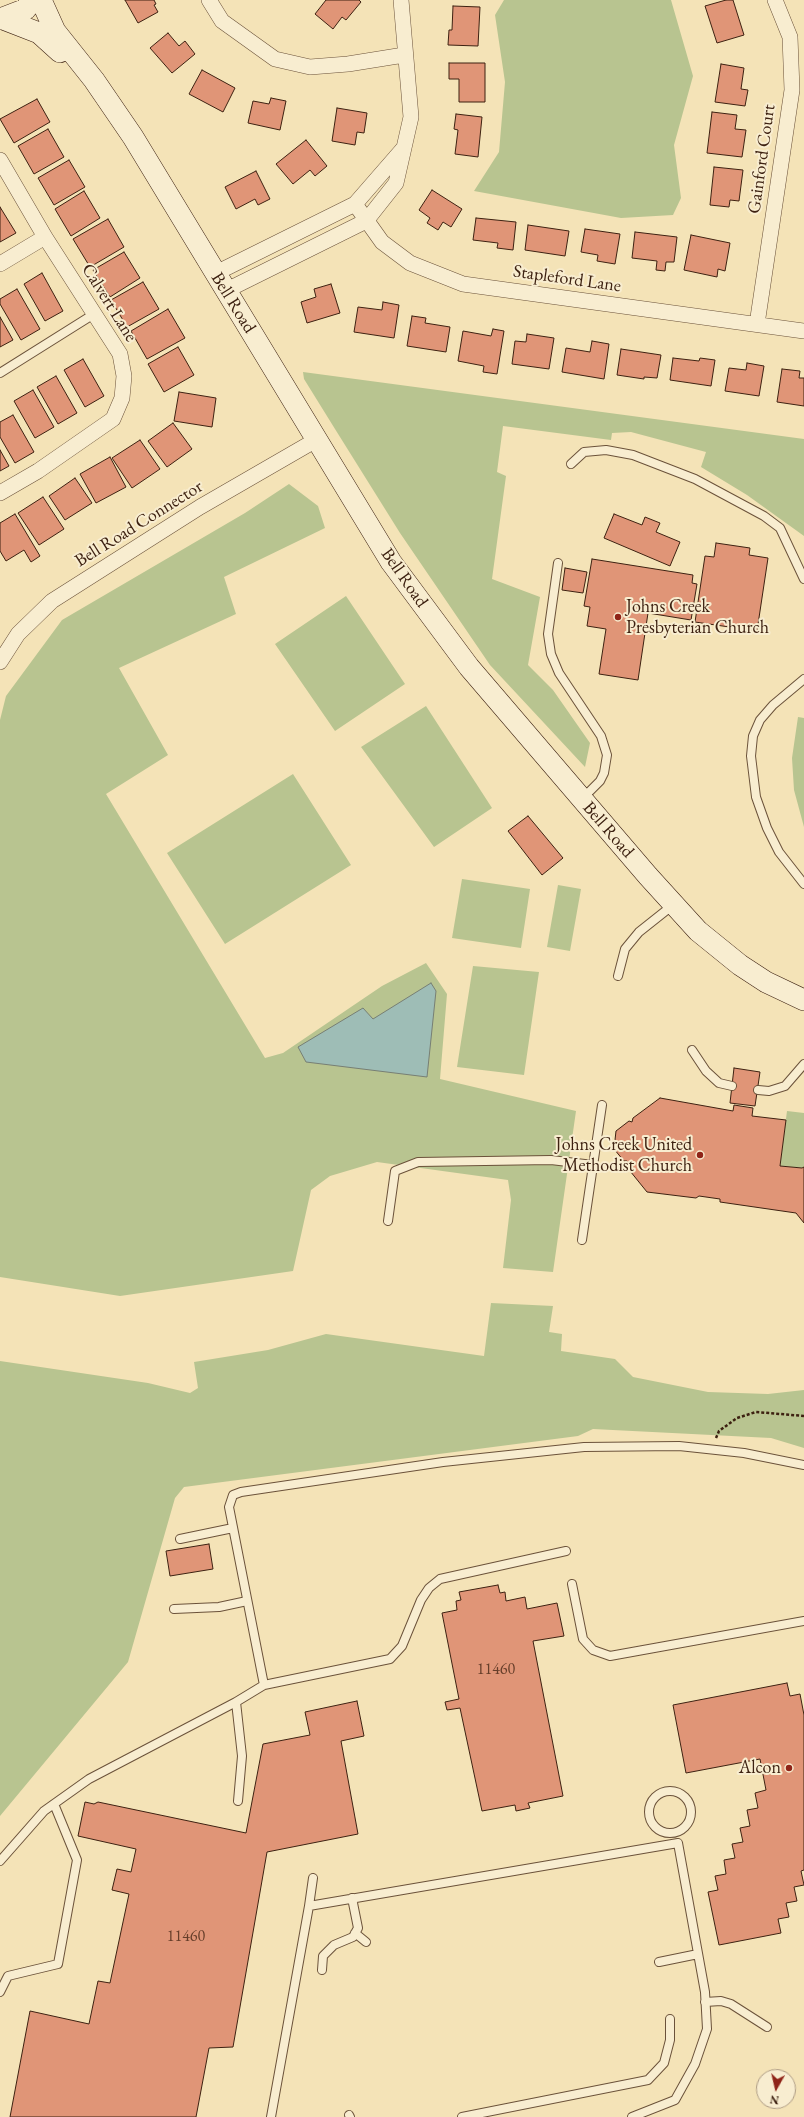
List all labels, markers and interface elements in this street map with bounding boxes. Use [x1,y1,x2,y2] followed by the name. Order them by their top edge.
[744,103,780,215] street label: Gainford Court
[76,260,142,346] street label: Calvert Lane
[512,261,622,297] street label: Stapleford Lane
[206,269,260,337] street label: Bell Road
[71,476,207,572] street label: Bell Road Connector
[376,544,432,612] street label: Bell Road
[626,596,769,638] place label: Johns Creek Presbyterian Church
[613,612,623,622] marker: Johns Creek Presbyterian Church
[578,797,638,863] street label: Bell Road
[556,1134,692,1176] place label: Johns Creek United Methodist Church
[695,1150,705,1160] marker: Johns Creek United Methodist Church
[477,1660,515,1680] house number: 11460
[739,1757,781,1779] place label: Alcon
[784,1763,794,1773] marker: Alcon
[167,1927,205,1947] house number: 11460
[756,2069,796,2109] north arrow
[769,2092,780,2107] text: N

